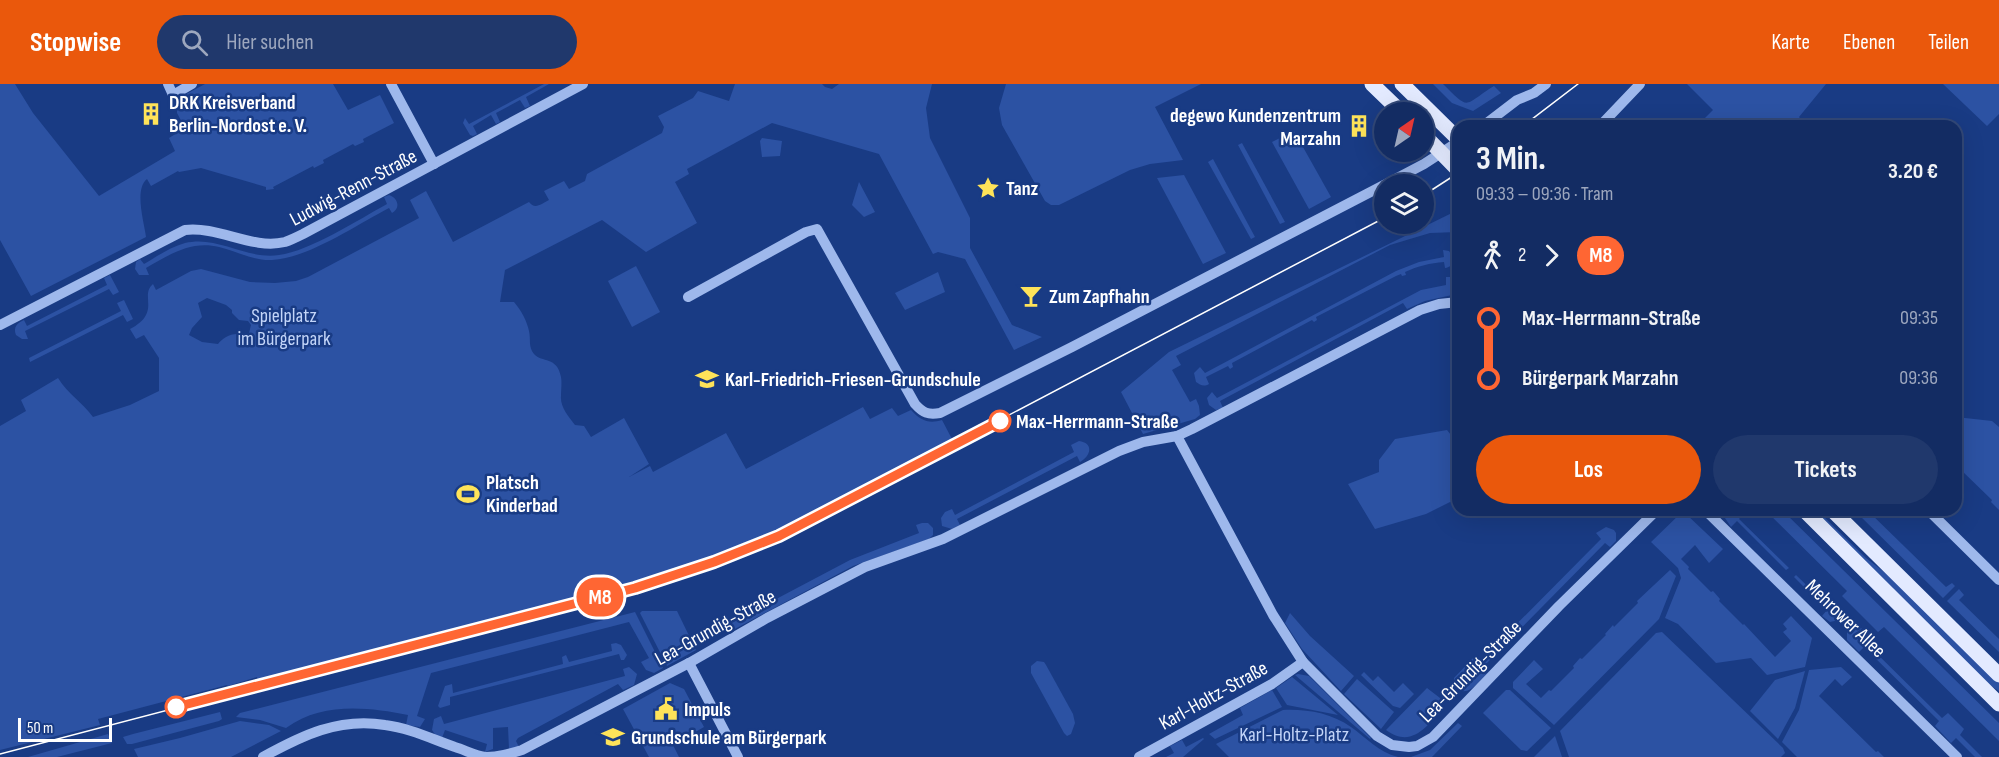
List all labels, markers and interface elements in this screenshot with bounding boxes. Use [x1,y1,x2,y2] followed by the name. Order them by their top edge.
[157,15,577,69] search box
[30,26,121,59] text: Stopwise
[178,26,211,59] icon: search
[226,29,314,56] text: Hier suchen
[1772,30,1810,55] text: Karte
[1843,30,1895,55] text: Ebenen
[1928,30,1969,55] text: Teilen
[169,91,307,138] place label: DRK Kreisverband Berlin-Nordost e. V.
[138,101,164,127] building icon: DRK Kreisverband Berlin-Nordost e. V.
[1374,102,1434,162] north arrow
[1374,102,1434,234] map controls
[1170,104,1341,151] place label: degewo Kundenzentrum Marzahn
[1346,113,1372,139] building icon: degewo Kundenzentrum Marzahn
[1476,139,1546,179] text: 3 Min.
[286,144,421,231] street label: Ludwig-Renn-Straße
[1888,158,1938,185] text: 3.20 €
[1374,174,1434,234] button: layers
[975,175,1001,201] place icon: Tanz
[1006,177,1039,201] place label: Tanz
[1476,182,1613,206] text: 09:33 – 09:36 · Tram
[1476,239,1509,272] icon: walk
[1535,239,1568,272] icon: forward
[1518,243,1526,267] text: 2
[1589,243,1612,268] text: M8
[1018,283,1044,309] bar icon: Zum Zapfhahn
[1049,285,1150,309] place label: Zum Zapfhahn
[237,304,331,351] park label: Spielplatz im Bürgerpark
[1522,305,1701,332] text: Max-Herrmann-Straße
[1900,306,1938,330] text: 09:35
[1522,365,1679,392] text: Bürgerpark Marzahn
[694,366,720,392] school or university icon: Karl-Friedrich-Friesen-Grundschule
[1899,366,1938,390] text: 09:36
[725,368,981,392] place label: Karl-Friedrich-Friesen-Grundschule
[989,410,1011,432] marker: Max-Herrmann-Straße
[1016,410,1179,434] place label: Max-Herrmann-Straße
[1476,435,1701,504] button: Los
[1713,435,1938,504] button: Tickets
[486,471,558,518] place label: Platsch Kinderbad
[455,481,481,507] sports icon: Platsch Kinderbad
[1800,574,1891,663] street label: Mehrower Allee
[573,578,627,616] line badge: M8
[588,585,612,610] text: M8
[651,585,780,671] street label: Lea-Grundig-Straße
[1415,616,1527,728] street label: Lea-Grundig-Straße
[1155,656,1272,736] street label: Karl-Holtz-Straße
[165,696,187,718] unlabelled marker
[653,696,679,722] public building icon: Impuls
[684,698,731,722] place label: Impuls
[18,715,112,742] scale bar
[27,719,53,738] text: 50 m
[1239,723,1349,747] park label: Karl-Holtz-Platz
[600,724,626,750] school or university icon: Grundschule am Bürgerpark
[631,726,827,750] place label: Grundschule am Bürgerpark

